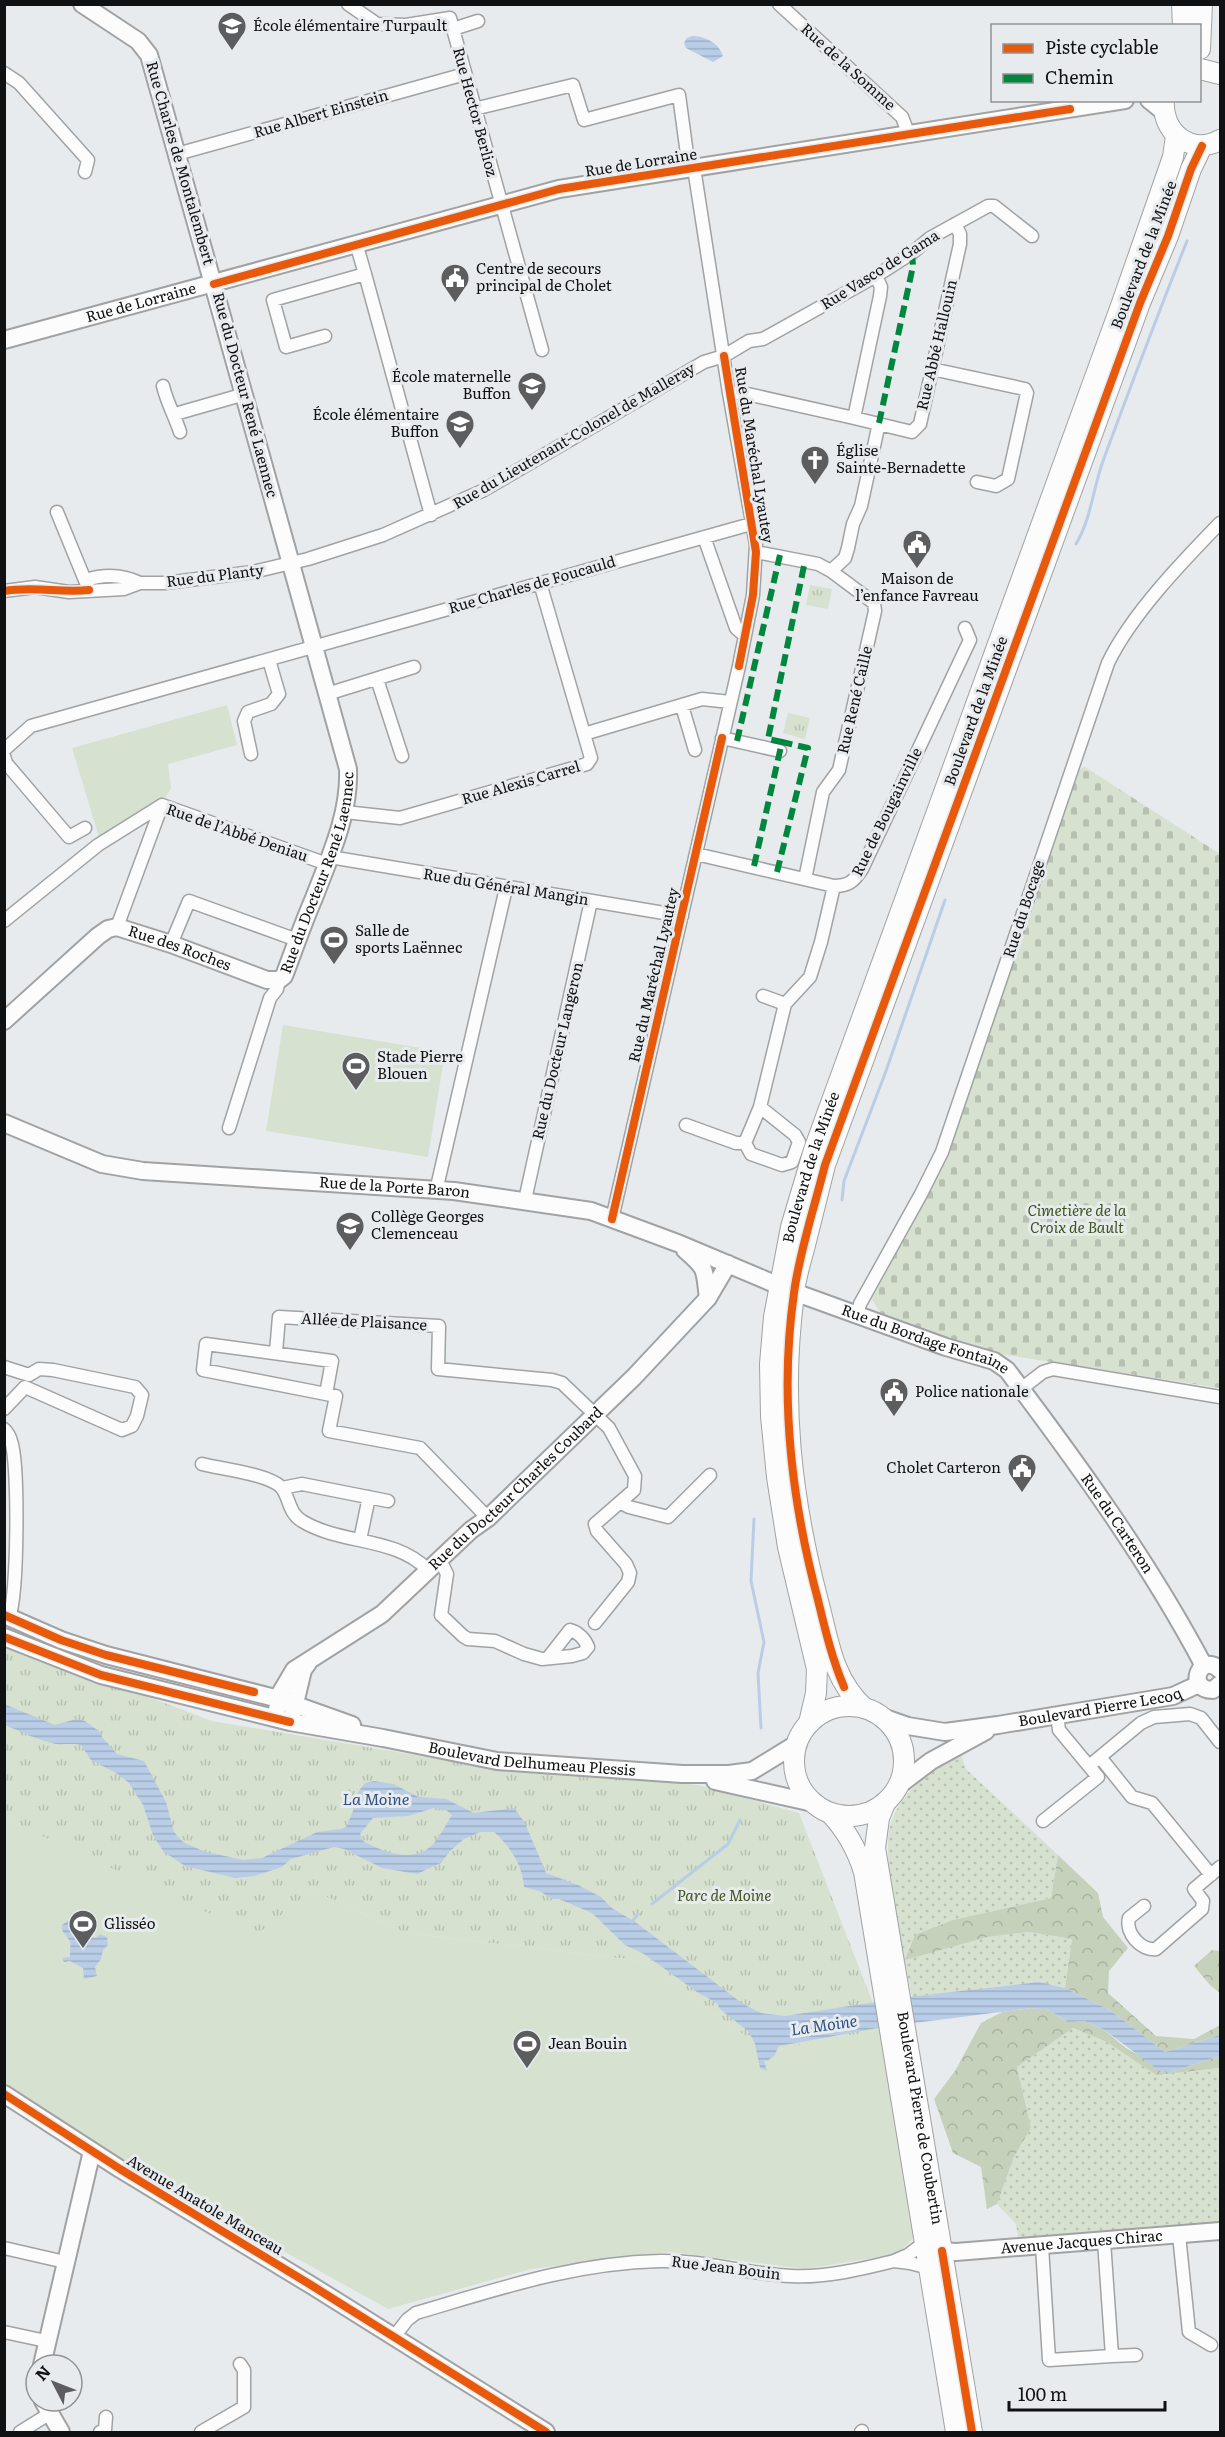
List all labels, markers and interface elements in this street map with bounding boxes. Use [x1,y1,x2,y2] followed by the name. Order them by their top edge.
[216,10,248,52] school or university icon: École élémentaire Turpault
[253,13,447,36] place label: École élémentaire Turpault
[796,17,902,115] street label: Rue de la Somme
[991,24,1201,102] legend
[1045,33,1159,60] text: Piste cyclable
[448,44,505,179] street label: Rue Hector Berlioz
[141,58,222,267] street label: Rue Charles de Montalembert
[1045,63,1114,90] text: Chemin
[251,82,391,143] street label: Rue Albert Einstein
[583,141,699,182] street label: Rue de Lorraine
[1104,177,1182,332] street label: Boulevard de la Minée
[815,222,944,315] street label: Rue Vasco de Gama
[476,256,612,296] place label: Centre de secours principal de Cholet
[439,262,471,304] public building icon: Centre de secours principal de Cholet
[83,275,199,327] street label: Rue de Lorraine
[909,277,962,412] street label: Rue Abbé Hallouin
[208,289,285,500] street label: Rue du Docteur René Laennec
[448,355,699,514] street label: Rue du Lieutenant-Colonel de Malleray
[392,364,511,404] place label: École maternelle Buffon
[730,365,781,545] street label: Rue du Maréchal Lyautey
[516,370,548,412] school or university icon: École maternelle Buffon
[312,402,439,442] place label: École élémentaire Buffon
[444,408,476,450] school or university icon: École élémentaire Buffon
[836,438,966,478] place label: Église Sainte-Bernadette
[799,444,831,486] church icon: Église Sainte-Bernadette
[901,528,933,570] public building icon: Maison de l’enfance Favreau
[445,549,618,618] street label: Rue Charles de Foucauld
[165,557,265,592] street label: Rue du Planty
[855,566,979,606] place label: Maison de l’enfance Favreau
[937,632,1012,788] street label: Boulevard de la Minée
[830,643,877,756] street label: Rue René Caille
[844,743,927,880] street label: Rue de Bougainville
[459,754,583,809] street label: Rue Alexis Carrel
[273,771,358,976] street label: Rue du Docteur René Laennec
[164,797,312,867] street label: Rue de l’Abbé Deniau
[996,856,1049,961] street label: Rue du Bocage
[422,861,591,910] street label: Rue du Général Mangin
[621,885,684,1064] street label: Rue du Maréchal Lyautey
[125,918,235,976] street label: Rue des Roches
[355,918,463,958] place label: Salle de sports Laënnec
[318,924,350,966] sports icon: Salle de sports Laënnec
[525,960,588,1142] street label: Rue du Docteur Langeron
[377,1044,463,1084] place label: Stade Pierre Blouen
[340,1050,372,1092] sports icon: Stade Pierre Blouen
[775,1088,844,1245] street label: Boulevard de la Minée
[318,1169,472,1203] street label: Rue de la Porte Baron
[1028,1198,1127,1238] park label: Cimetière de la Croix de Bault
[371,1204,484,1244] place label: Collège Georges Clemenceau
[334,1210,366,1252] school or university icon: Collège Georges Clemenceau
[838,1297,1015,1379] street label: Rue du Bordage Fontaine
[300,1306,428,1335] street label: Allée de Plaisance
[878,1376,910,1418] public building icon: Police nationale
[915,1379,1029,1402] place label: Police nationale
[422,1400,607,1575] street label: Rue du Docteur Charles Coubard
[1006,1452,1038,1494] public building icon: Cholet Carteron
[886,1455,1001,1478] place label: Cholet Carteron
[1076,1468,1160,1578] street label: Rue du Carteron
[1016,1680,1185,1731] street label: Boulevard Pierre Lecoq
[426,1734,637,1781] street label: Boulevard Delhumeau Plessis
[343,1786,409,1810] water label: La Moine
[677,1883,771,1906] park label: Parc de Moine
[67,1908,99,1950] sports icon: Glisséo
[104,1911,156,1934] place label: Glisséo
[789,2007,859,2041] water label: La Moine
[892,2009,950,2226] street label: Boulevard Pierre de Coubertin
[511,2028,543,2070] sports icon: Jean Bouin
[548,2031,628,2054] place label: Jean Bouin
[123,2148,289,2260] street label: Avenue Anatole Manceau
[1000,2223,1164,2258] street label: Avenue Jacques Chirac
[670,2248,782,2285] street label: Rue Jean Bouin
[24,2353,84,2413] north arrow
[29,2359,56,2385] text: N
[1009,2374,1165,2412] scale bar
[1018,2380,1067,2407] text: 100 m

